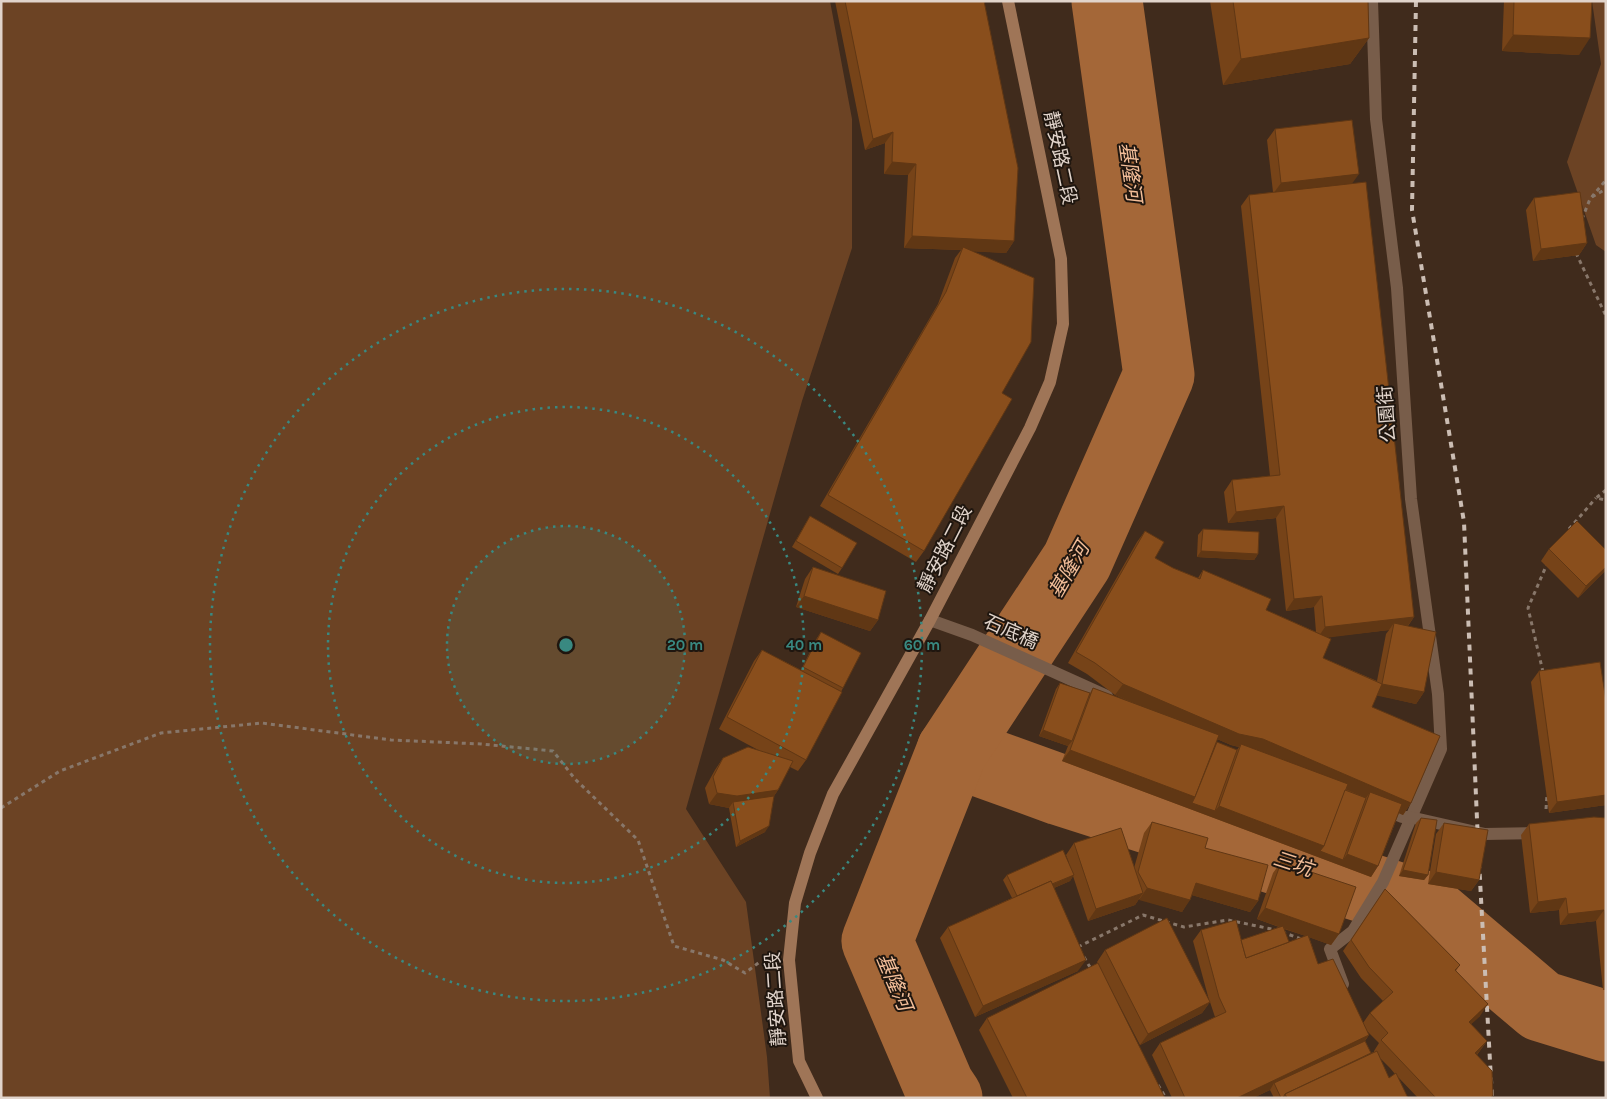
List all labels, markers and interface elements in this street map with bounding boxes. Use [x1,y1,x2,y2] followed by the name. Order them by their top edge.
[1039,109,1081,207] street label: 靜安路二段
[1114,141,1146,207] water label: 基隆河
[1374,385,1400,443] street label: 公園街
[914,502,976,596] street label: 靜安路二段
[1044,535,1096,602] water label: 基隆河
[980,610,1042,654] street label: 石底橋
[557,636,575,654] centre of rings
[667,636,703,654] text: 20 m
[786,636,822,654] text: 40 m
[904,636,940,654] text: 60 m
[1270,847,1318,882] water label: 三坑
[872,950,918,1018] water label: 基隆河
[762,951,790,1047] street label: 靜安路二段

